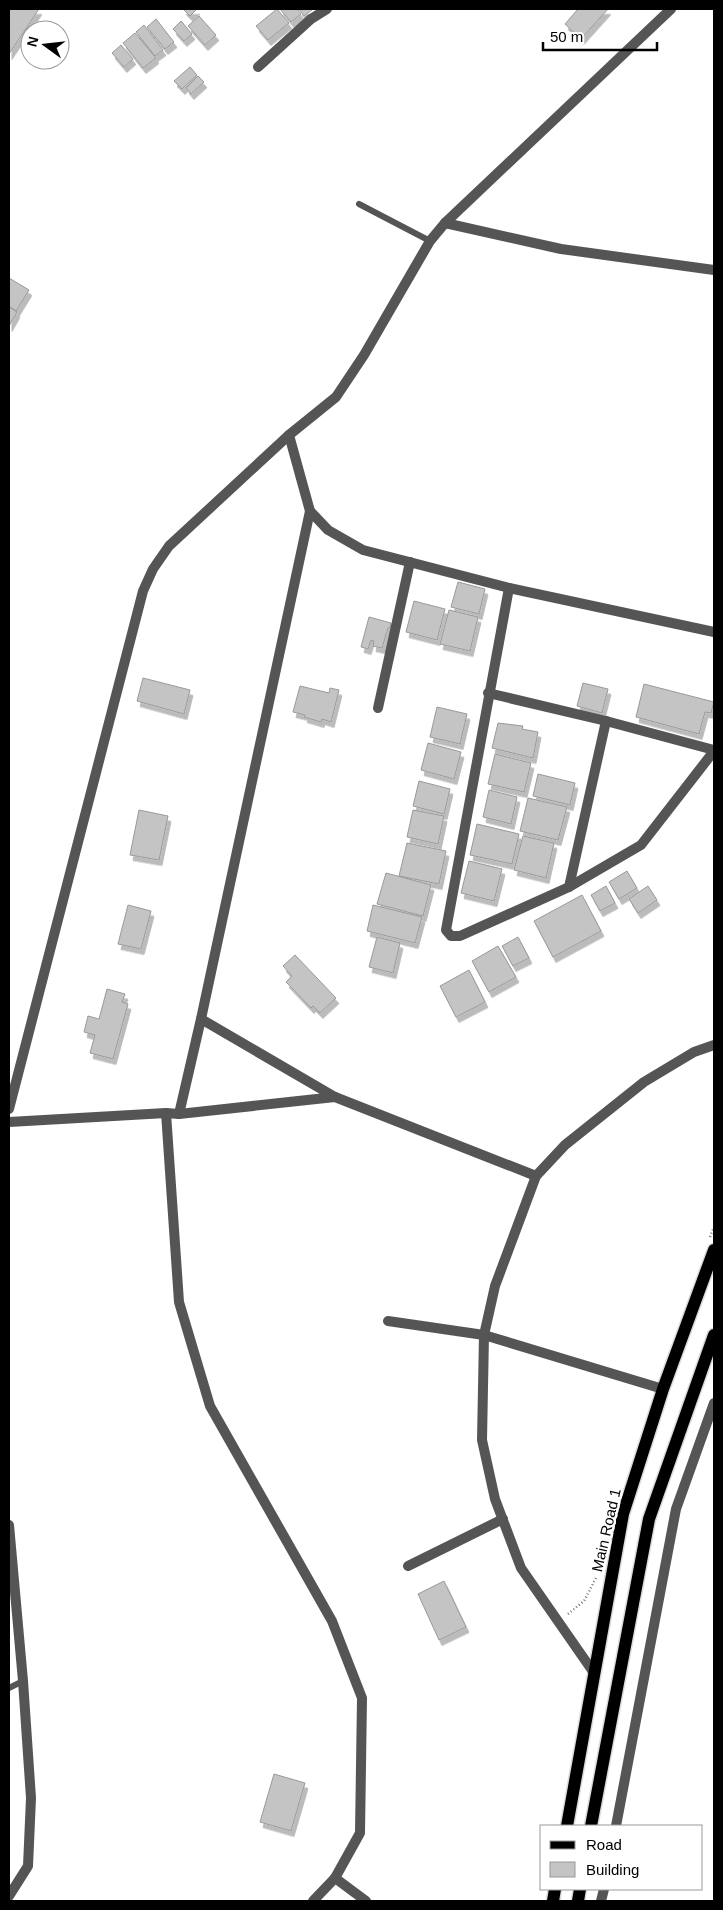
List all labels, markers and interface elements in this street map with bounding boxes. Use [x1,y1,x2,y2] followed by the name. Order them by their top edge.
[20,20,70,70] north arrow
[543,20,657,52] scale bar
[550,28,583,45] text: 50 m
[23,35,41,49] text: N
[588,1487,624,1573] street label: Main Road 1
[540,1825,703,1890] legend
[586,1836,622,1853] text: Road
[586,1861,639,1878] text: Building

